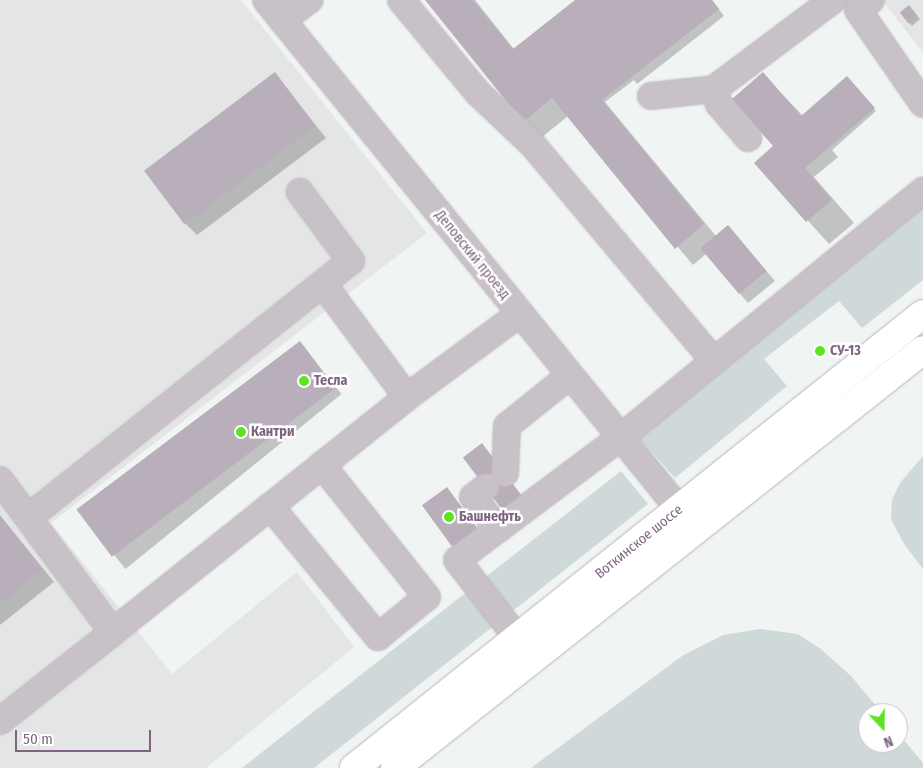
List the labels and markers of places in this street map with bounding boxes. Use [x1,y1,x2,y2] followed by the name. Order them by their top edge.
[830,343,861,359] place label: СУ-13
[814,345,826,357] marker: СУ-13
[314,373,347,389] place label: Тесла
[298,375,310,387] marker: Тесла
[251,424,294,440] place label: Кантри
[235,426,247,438] marker: Кантри
[459,509,521,525] place label: Башнефть
[443,511,455,523] marker: Башнефть

